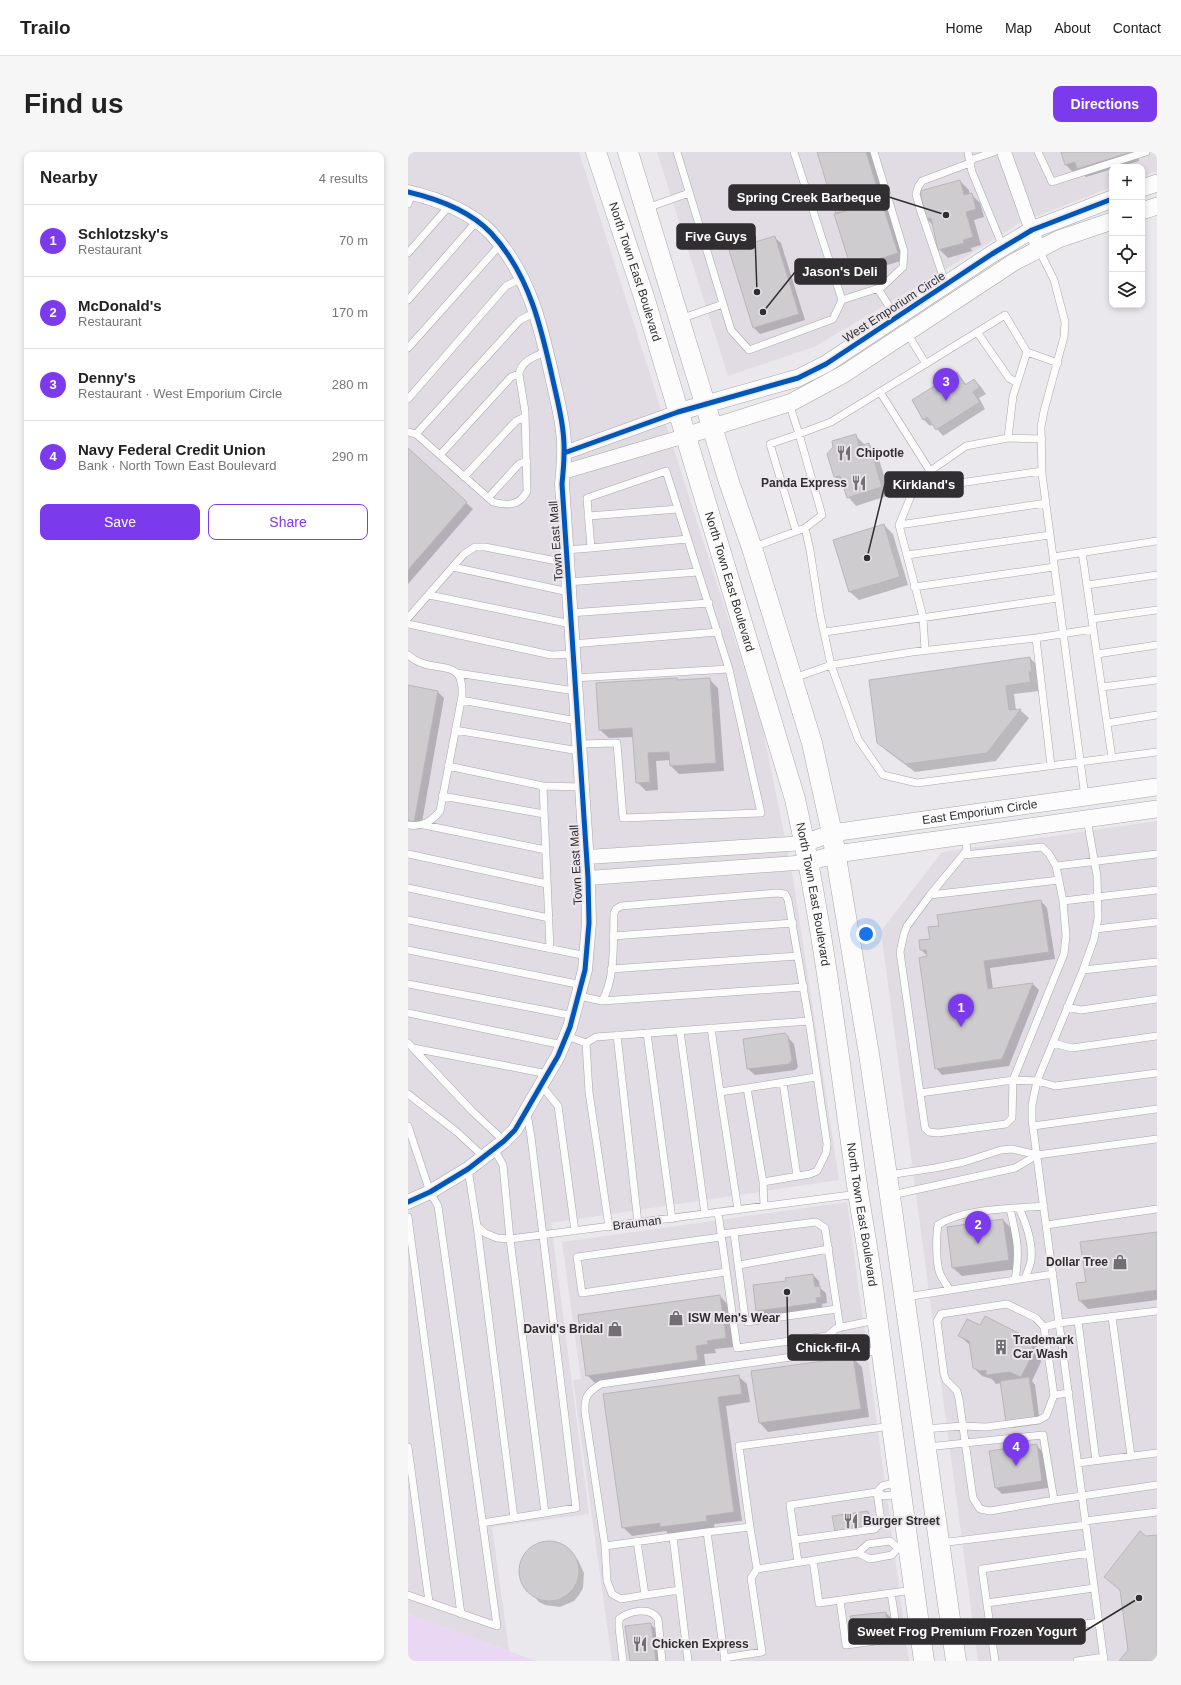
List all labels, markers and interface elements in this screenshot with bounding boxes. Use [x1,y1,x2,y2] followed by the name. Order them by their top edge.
[20,17,71,38] text: Trailo
[946,20,983,36] text: Home
[1005,20,1032,36] text: Map
[1054,20,1091,36] text: About
[1113,20,1161,36] text: Contact
[1053,86,1157,122] button: Directions
[24,88,124,119] text: Find us
[1109,164,1145,308] map controls
[1109,164,1145,200] button: +
[40,168,98,187] text: Nearby
[319,171,368,186] text: 4 results
[729,185,889,210] callout: Spring Creek Barbeque
[737,190,881,205] text: Spring Creek Barbeque
[606,200,664,343] street label: North Town East Boulevard
[1109,200,1145,236] button: −
[677,224,755,249] callout: Five Guys
[78,225,168,242] text: Schlotzsky's
[685,229,747,244] text: Five Guys
[49,233,57,248] text: 1
[339,233,368,248] text: 70 m
[1109,236,1145,272] button: locate
[78,242,142,257] text: Restaurant
[795,259,886,284] callout: Jason's Deli
[802,264,878,279] text: Jason's Deli
[840,269,948,345] street label: West Emporium Circle
[1109,272,1145,308] button: layers
[78,297,162,314] text: McDonald's
[49,305,57,320] text: 2
[332,305,368,320] text: 170 m
[78,314,142,329] text: Restaurant
[933,368,959,401] pin: 3
[78,369,136,386] text: Denny's
[49,377,57,392] text: 3
[332,377,368,392] text: 280 m
[78,386,282,401] text: Restaurant · West Emporium Circle
[78,441,266,458] text: Navy Federal Credit Union
[835,444,853,462] restaurant icon: Chipotle
[856,446,904,460] place label: Chipotle
[49,449,57,464] text: 4
[332,449,368,464] text: 290 m
[78,458,276,473] text: Bank · North Town East Boulevard
[885,472,963,497] callout: Kirkland's
[850,474,868,492] restaurant icon: Panda Express
[761,476,847,490] place label: Panda Express
[893,477,955,492] text: Kirkland's
[546,500,566,582] street label: Town East Mall
[40,504,200,540] button: Save
[208,504,368,540] button: Share
[702,510,757,653] street label: North Town East Boulevard
[921,797,1039,827] street label: East Emporium Circle
[793,821,833,967] street label: North Town East Boulevard
[567,824,585,906] street label: Town East Mall
[856,924,876,944] your location
[948,994,974,1027] pin: 1
[844,1142,880,1287] street label: North Town East Boulevard
[965,1211,991,1244] pin: 2
[612,1213,662,1233] street label: Brauman
[1111,1253,1129,1271] shop icon: Dollar Tree
[1046,1255,1108,1269] place label: Dollar Tree
[667,1309,685,1327] shop icon: ISW Men's Wear
[688,1311,780,1325] place label: ISW Men's Wear
[606,1320,624,1338] shop icon: David's Bridal
[523,1322,603,1336] place label: David's Bridal
[1013,1333,1074,1361] place label: Trademark Car Wash
[788,1335,869,1360] callout: Chick-fil-A
[992,1338,1010,1356] building icon: Trademark Car Wash
[796,1340,861,1355] text: Chick-fil-A
[1003,1433,1029,1466] pin: 4
[842,1512,860,1530] restaurant icon: Burger Street
[863,1514,940,1528] place label: Burger Street
[849,1619,1085,1644] callout: Sweet Frog Premium Frozen Yogurt
[857,1624,1078,1639] text: Sweet Frog Premium Frozen Yogurt
[631,1635,649,1653] restaurant icon: Chicken Express
[652,1637,749,1651] place label: Chicken Express

